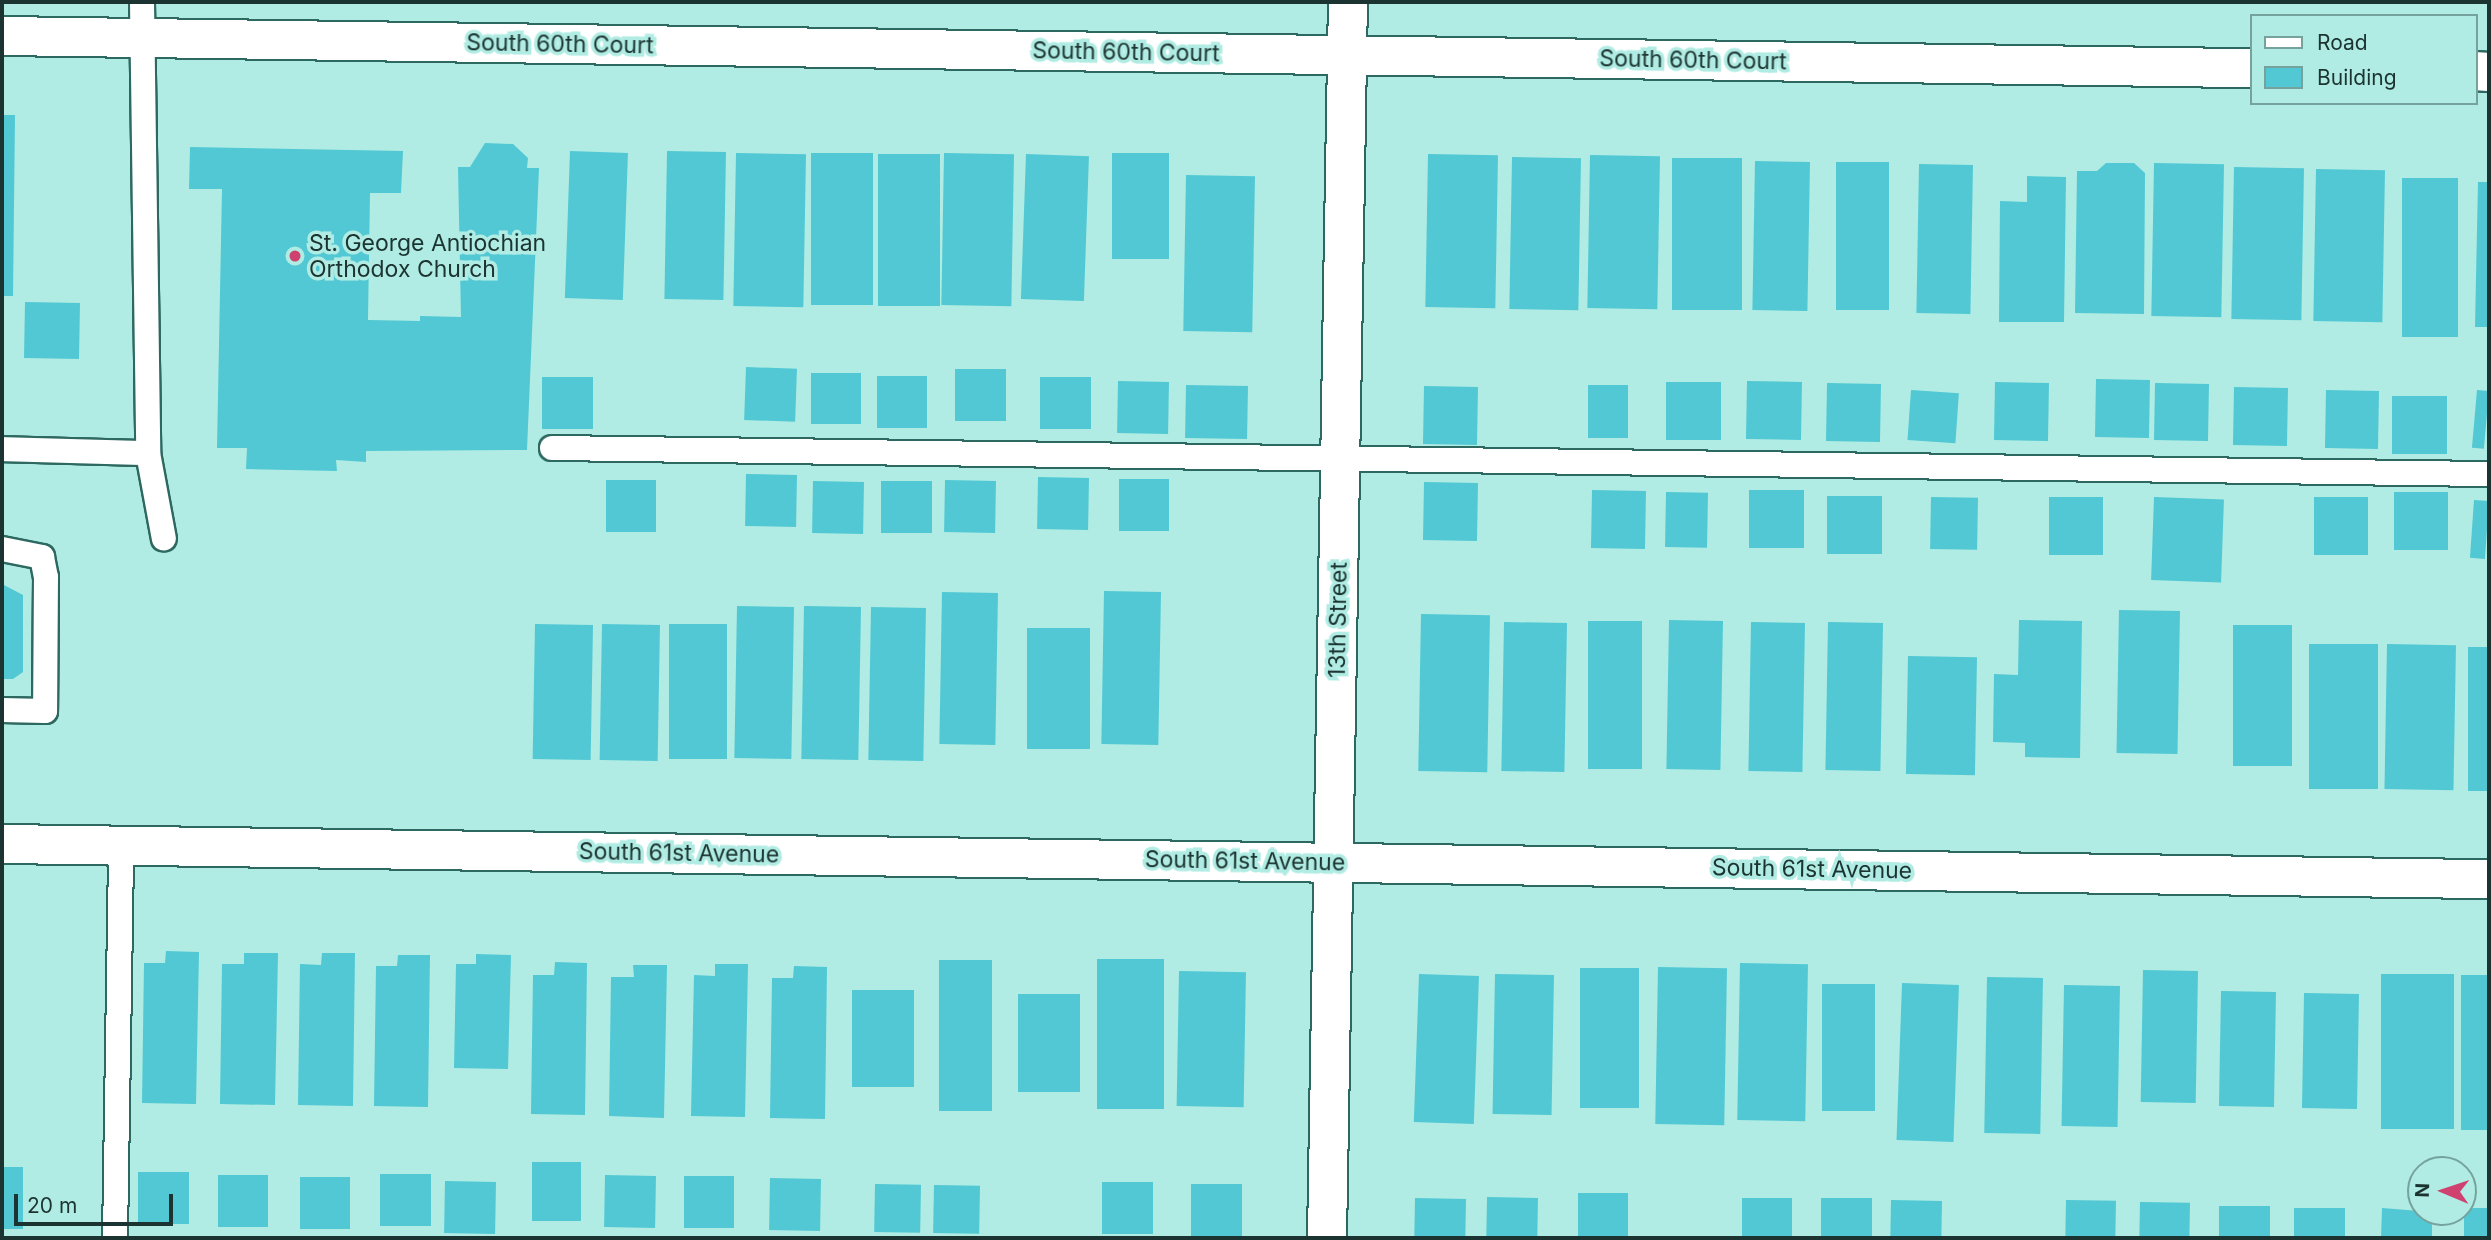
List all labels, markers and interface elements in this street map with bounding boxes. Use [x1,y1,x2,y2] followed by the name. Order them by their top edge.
[2250,14,2477,105] legend
[466,29,654,59] street label: South 60th Court
[2317,30,2368,55] text: Road
[1032,37,1220,67] street label: South 60th Court
[1599,45,1787,75] street label: South 60th Court
[2317,65,2397,90] text: Building
[309,229,546,283] place label: St. George Antiochian Orthodox Church
[287,248,303,264] marker: St. George Antiochian Orthodox Church
[1323,562,1353,678] street label: 13th Street
[579,837,779,869] street label: South 61st Avenue
[1145,845,1345,877] street label: South 61st Avenue
[1712,853,1912,885] street label: South 61st Avenue
[2407,1156,2477,1226] north arrow
[18,1180,177,1224] scale bar
[2411,1183,2434,1198] text: N
[27,1193,77,1218] text: 20 m

